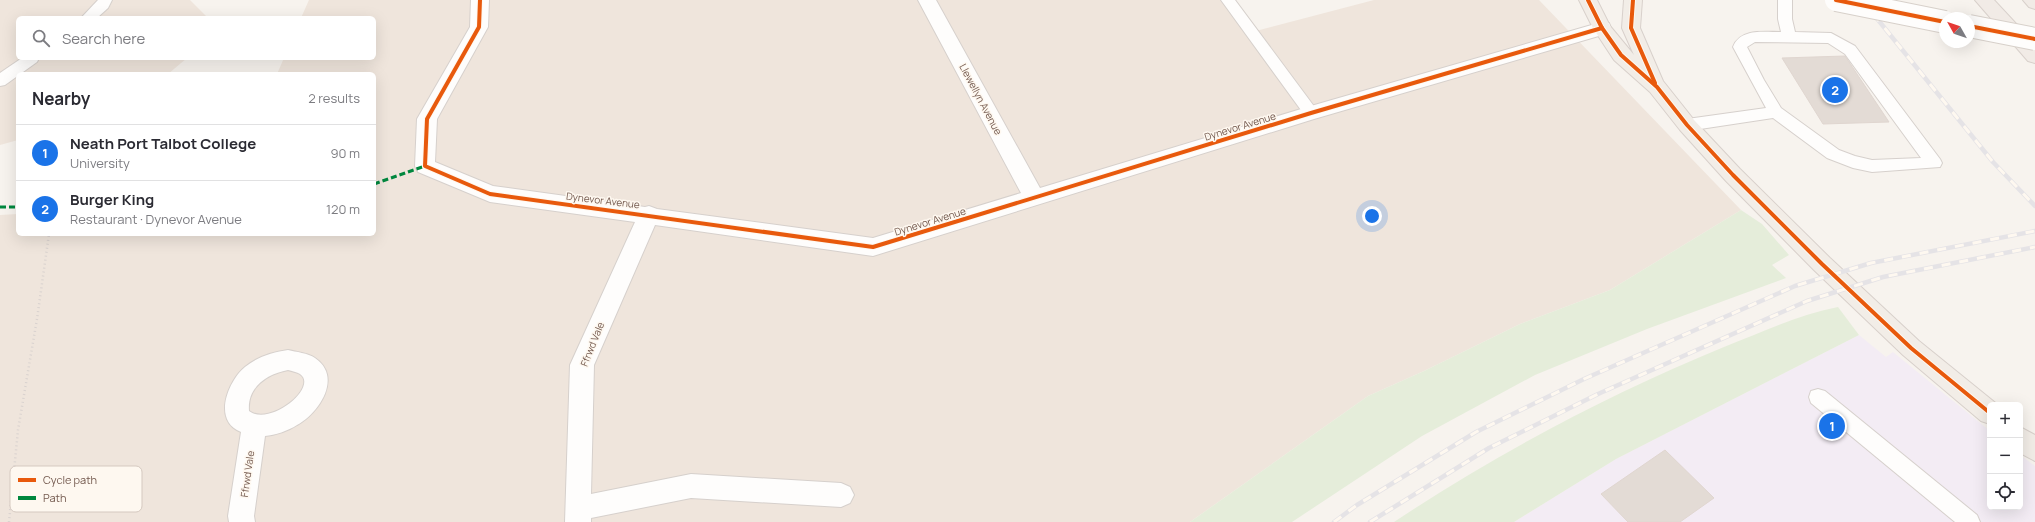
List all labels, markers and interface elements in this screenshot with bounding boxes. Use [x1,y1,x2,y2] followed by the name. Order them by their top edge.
[1939,12,1975,48] north arrow
[16,16,376,60] search box
[30,27,52,49] icon: search
[62,28,145,49] text: Search here
[956,61,1006,137] street label: Llewellyn Avenue
[1822,75,1848,105] pin: 2
[32,87,90,110] text: Nearby
[308,89,360,107] text: 2 results
[1202,108,1278,144] street label: Dynevor Avenue
[70,133,256,154] text: Neath Port Talbot College
[42,144,48,162] text: 1
[330,144,360,162] text: 90 m
[70,154,130,172] text: University
[70,189,154,210] text: Burger King
[565,189,641,211] street label: Dynevor Avenue
[41,200,49,218] text: 2
[326,200,360,218] text: 120 m
[892,203,968,239] street label: Dynevor Avenue
[1362,206,1382,226] your location
[70,210,242,228] text: Restaurant · Dynevor Avenue
[577,319,607,368] street label: Ffrwd Vale
[1987,402,2023,510] map controls
[1987,402,2023,438] button: +
[1819,411,1845,441] pin: 1
[1987,438,2023,474] button: −
[237,450,257,498] street label: Ffrwd Vale
[10,466,142,512] legend
[43,472,97,487] text: Cycle path
[1987,474,2023,510] button: locate
[43,490,66,505] text: Path

